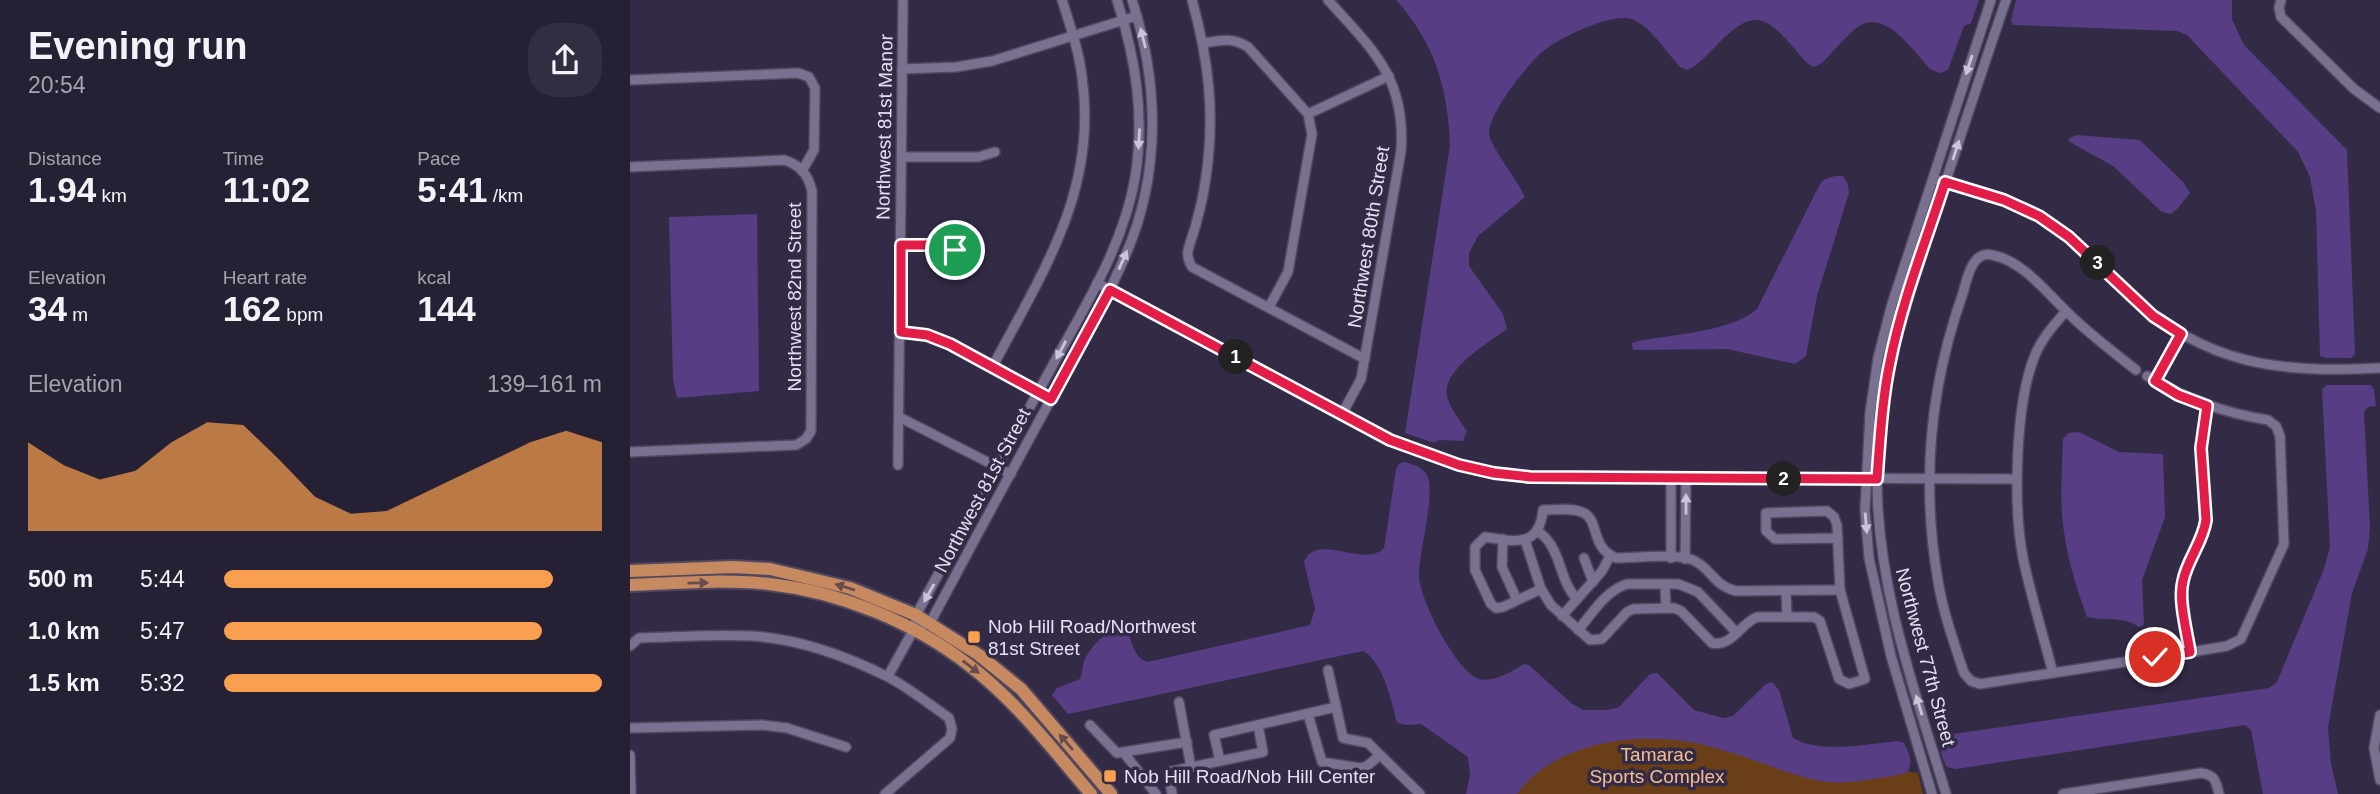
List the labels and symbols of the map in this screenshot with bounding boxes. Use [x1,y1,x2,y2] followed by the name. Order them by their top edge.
[1137,26,1148,48] one-way arrow
[872,33,897,220] street label: Northwest 81st Manor
[1964,55,1974,76] one-way arrow
[1133,128,1144,150] one-way arrow
[1951,140,1962,161] one-way arrow
[1344,144,1393,329] street label: Northwest 80th Street
[784,202,805,392] street label: Northwest 82nd Street
[925,220,985,280] pin
[2080,246,2116,280] pin: 3
[1118,249,1129,270] one-way arrow
[1218,340,1254,374] pin: 1
[1055,341,1067,360] one-way arrow
[930,404,1035,576] street label: Northwest 81st Street
[1766,462,1802,496] pin: 2
[1680,493,1691,515] one-way arrow
[1861,512,1872,534] one-way arrow
[1892,566,1960,749] street label: Northwest 77th Street
[687,577,709,588] one-way arrow
[834,582,855,592] one-way arrow
[923,583,934,603] one-way arrow
[988,616,1197,659] place label: Nob Hill Road/Northwest 81st Street
[2125,627,2185,687] pin
[966,629,982,645] marker: Nob Hill Road/Northwest 81st Street
[962,659,979,674] one-way arrow
[1913,694,1923,715] one-way arrow
[1058,733,1074,751] one-way arrow
[1589,744,1725,787] park label: Tamarac Sports Complex
[1124,766,1376,787] place label: Nob Hill Road/Nob Hill Center
[1102,768,1118,784] marker: Nob Hill Road/Nob Hill Center

